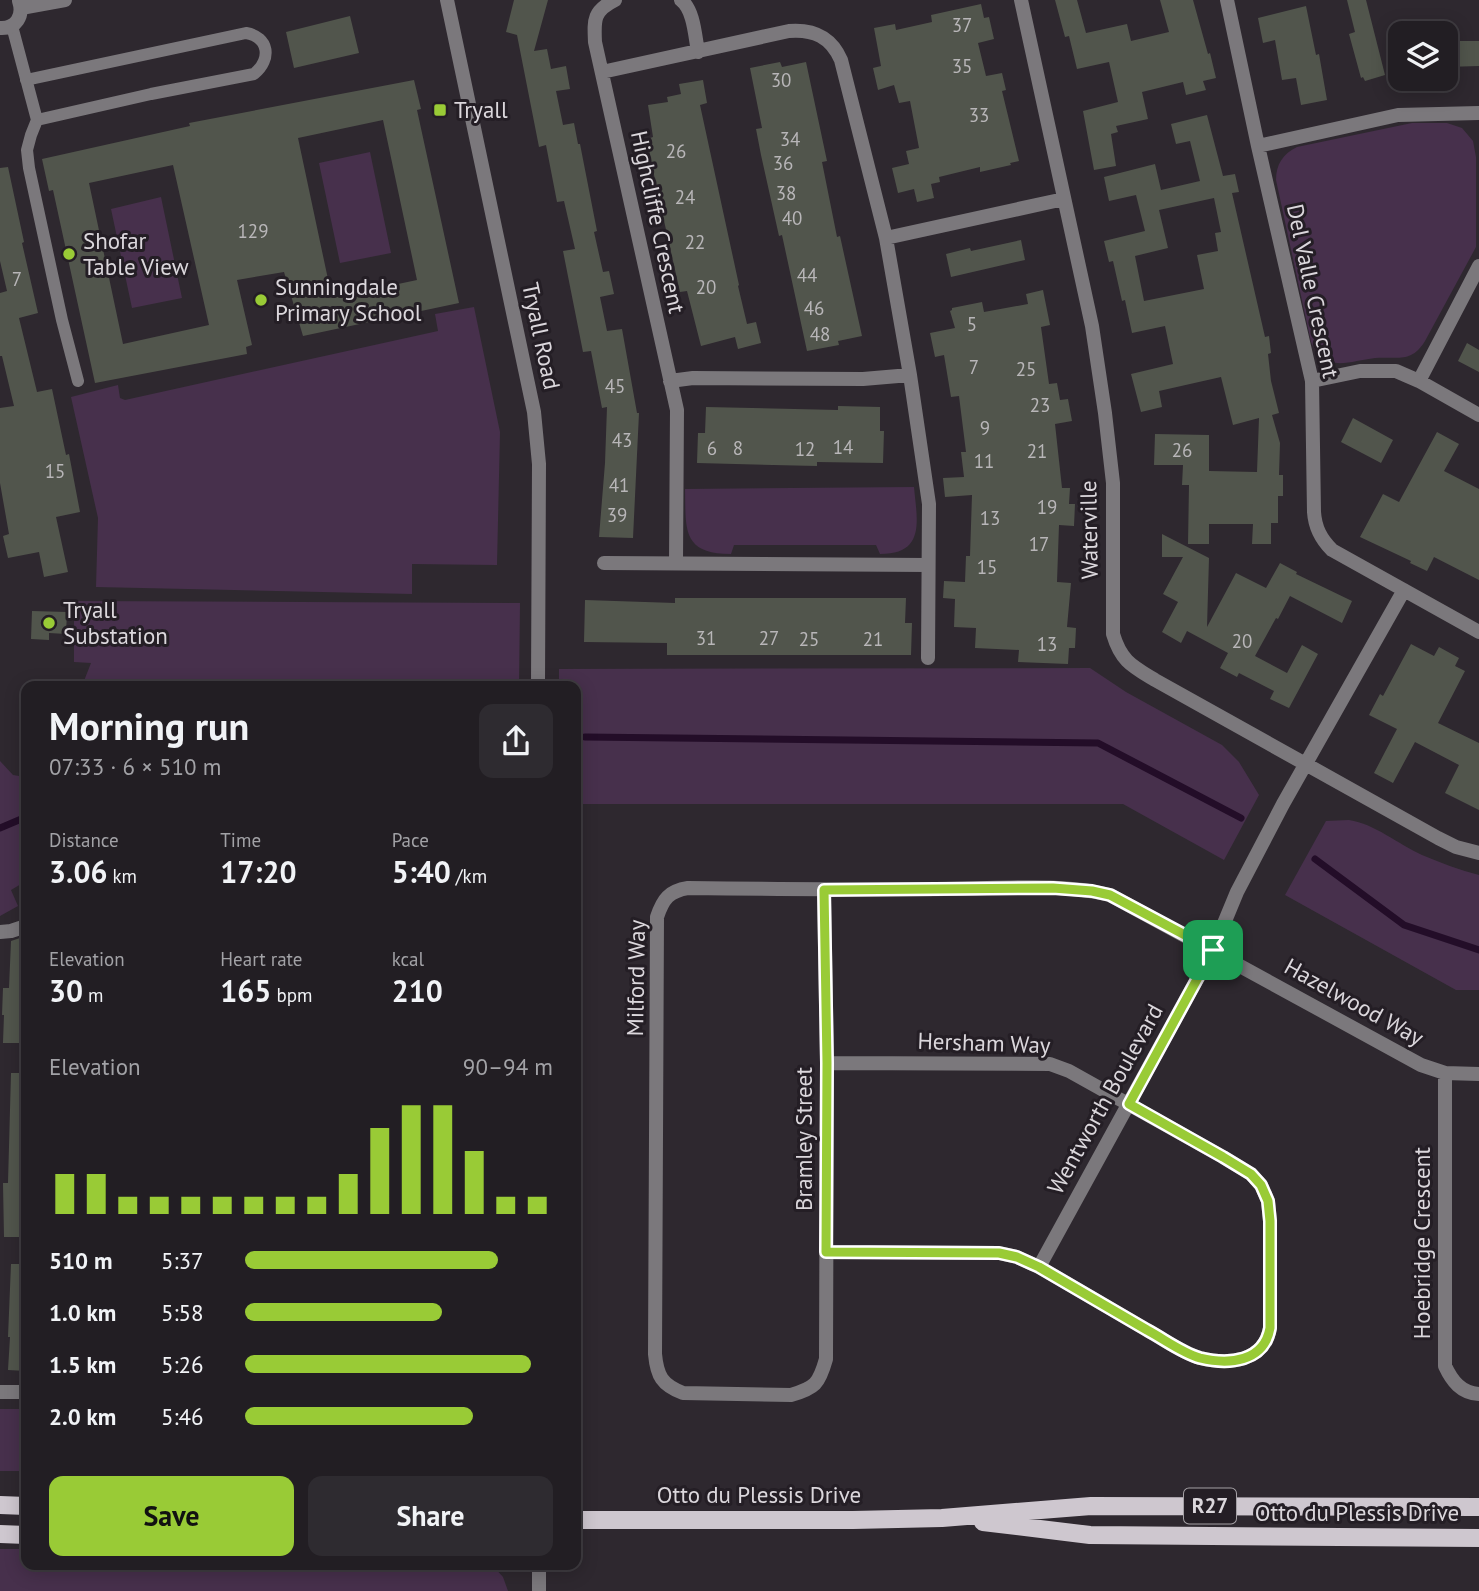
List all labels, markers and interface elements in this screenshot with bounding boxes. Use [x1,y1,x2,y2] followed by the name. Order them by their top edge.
[952,13,972,37] house number: 37
[1388,21,1458,91] map controls
[1388,21,1458,91] button: layers
[952,54,972,78] house number: 35
[771,68,791,92] house number: 30
[454,95,508,124] place label: Tryall
[432,102,448,118] marker: Tryall
[969,103,989,127] house number: 33
[780,127,800,151] house number: 34
[625,128,692,316] street label: Highcliffe Crescent
[666,139,686,163] house number: 26
[773,151,793,175] house number: 36
[776,181,796,205] house number: 38
[675,185,695,209] house number: 24
[1281,201,1346,381] street label: Del Valle Crescent
[782,206,802,230] house number: 40
[237,219,269,243] house number: 129
[83,226,189,281] place label: Shofar Table View
[685,230,705,254] house number: 22
[61,246,77,262] marker: Shofar Table View
[797,263,817,287] house number: 44
[12,267,22,291] house number: 7
[275,272,422,327] place label: Sunningdale Primary School
[696,275,716,299] house number: 20
[516,280,567,392] street label: Tryall Road
[253,292,269,308] marker: Sunningdale Primary School
[804,296,824,320] house number: 46
[967,312,977,336] house number: 5
[810,322,830,346] house number: 48
[969,355,979,379] house number: 7
[1016,357,1036,381] house number: 25
[605,374,625,398] house number: 45
[1030,393,1050,417] house number: 23
[980,416,990,440] house number: 9
[612,428,632,452] house number: 43
[833,435,853,459] house number: 14
[707,436,717,460] house number: 6
[733,436,743,460] house number: 8
[795,437,815,461] house number: 12
[1172,438,1192,462] house number: 26
[1027,439,1047,463] house number: 21
[974,449,994,473] house number: 11
[45,459,65,483] house number: 15
[609,473,629,497] house number: 41
[1073,480,1104,580] street label: Waterville
[1037,495,1057,519] house number: 19
[607,503,627,527] house number: 39
[980,506,1000,530] house number: 13
[1029,532,1049,556] house number: 17
[977,555,997,579] house number: 15
[63,595,168,650] place label: Tryall Substation
[41,615,57,631] marker: Tryall Substation
[696,626,716,650] house number: 31
[759,626,779,650] house number: 27
[799,627,819,651] house number: 25
[863,627,883,651] house number: 21
[1232,629,1252,653] house number: 20
[1037,632,1057,656] house number: 13
[49,701,249,750] text: Morning run
[479,704,553,778] button: share
[49,752,221,781] text: 07:33 · 6 × 510 m
[49,828,119,852] text: Distance
[220,828,261,852] text: Time
[392,828,429,852] text: Pace
[49,852,107,891] text: 3.06
[220,852,296,891] text: 17:20
[392,852,451,891] text: 5:40
[107,864,137,888] text: km
[451,864,487,888] text: /km
[620,919,651,1037] street label: Milford Way
[1183,920,1243,980] pin
[1194,931,1232,969] icon: arrive
[49,947,125,971] text: Elevation
[220,947,302,971] text: Heart rate
[392,947,424,971] text: kcal
[1280,951,1429,1052] street label: Hazelwood Way
[49,971,83,1010] text: 30
[220,971,271,1010] text: 165
[392,971,443,1010] text: 210
[83,983,104,1007] text: m
[271,983,312,1007] text: bpm
[1040,999,1169,1199] street label: Wentworth Boulevard
[917,1026,1051,1059] street label: Hersham Way
[49,1052,141,1081] text: Elevation
[463,1052,553,1081] text: 90–94 m
[789,1067,818,1211] street label: Bramley Street
[1407,1147,1436,1339] street label: Hoebridge Crescent
[49,1246,112,1275] text: 510 m
[161,1246,204,1275] text: 5:37
[49,1298,116,1327] text: 1.0 km
[161,1298,204,1327] text: 5:58
[49,1350,116,1379] text: 1.5 km
[161,1350,204,1379] text: 5:26
[49,1402,116,1431] text: 2.0 km
[161,1402,204,1431] text: 5:46
[49,1476,294,1556] button: Save
[308,1476,553,1556] button: Share
[657,1480,861,1509] street label: Otto du Plessis Drive
[1184,1488,1236,1524] road number: R27
[1255,1498,1459,1527] street label: Otto du Plessis Drive

